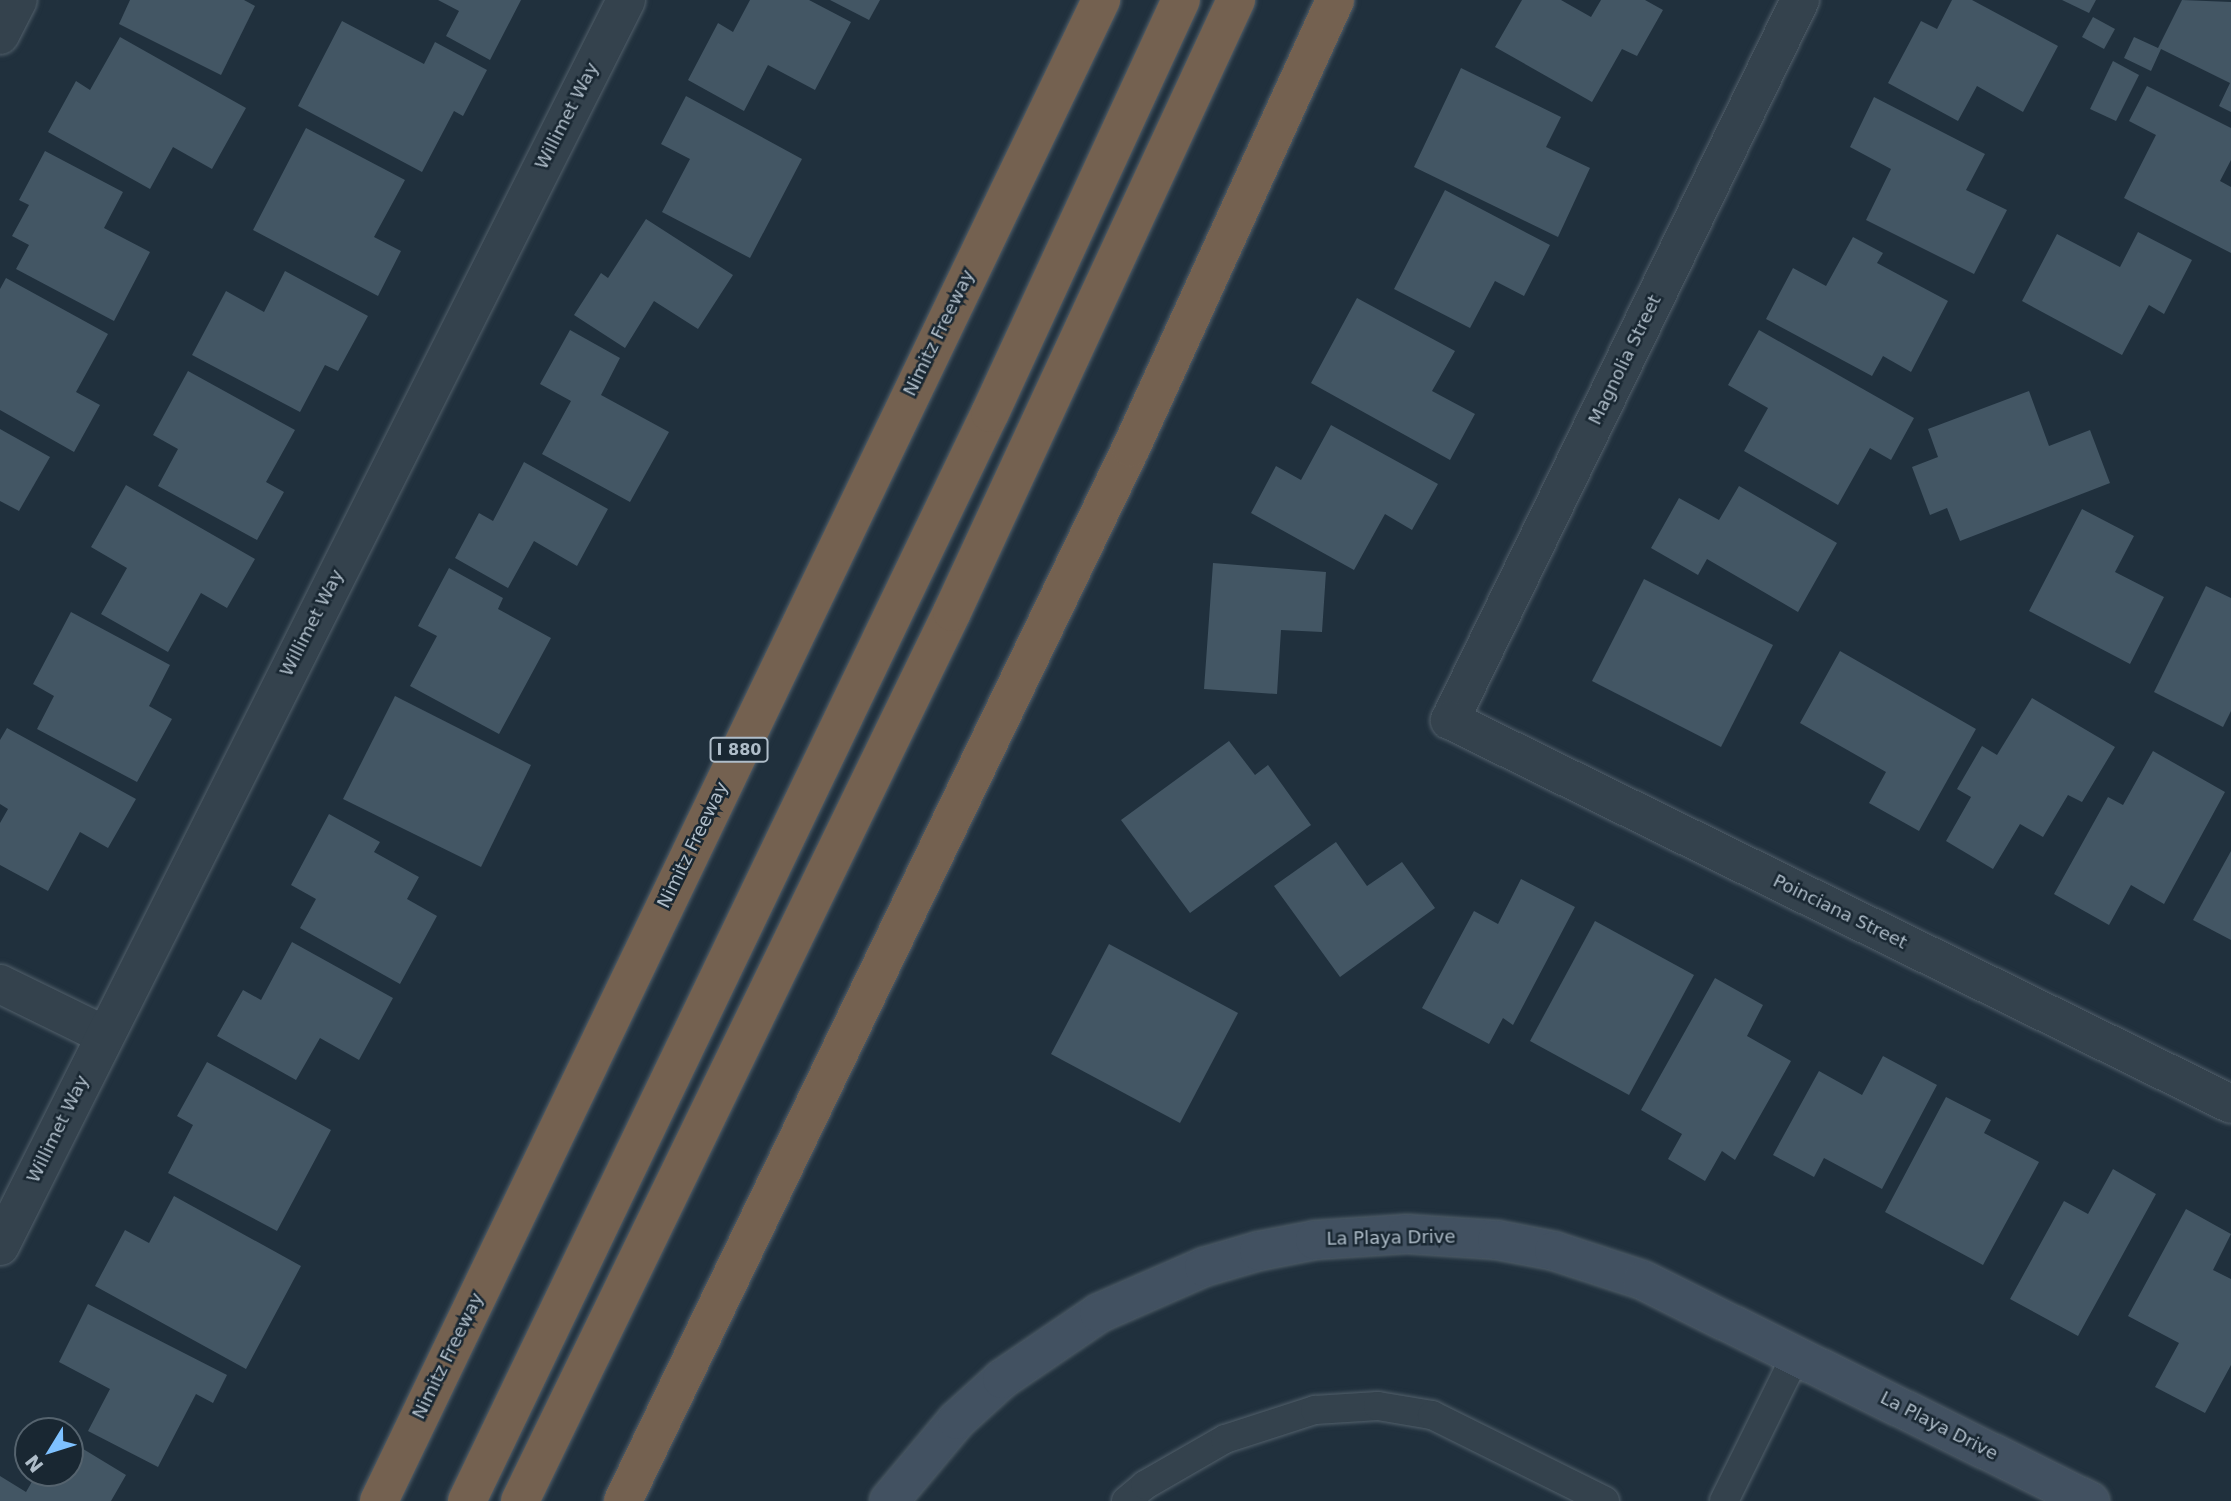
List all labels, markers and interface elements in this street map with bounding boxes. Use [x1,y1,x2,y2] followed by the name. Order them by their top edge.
[531,59,603,173] street label: Willimet Way
[899,266,979,400] street label: Nimitz Freeway
[1584,292,1666,428] street label: Magnolia Street
[276,566,348,680] street label: Willimet Way
[709,737,769,762] road number: I 880
[653,778,733,912] street label: Nimitz Freeway
[1769,870,1911,954] street label: Poinciana Street
[23,1072,93,1186] street label: Willimet Way
[1326,1226,1456,1250] street label: La Playa Drive
[408,1289,488,1423] street label: Nimitz Freeway
[1877,1387,2001,1465] street label: La Playa Drive
[14,1417,84,1487] north arrow
[20,1451,48,1477] text: N

